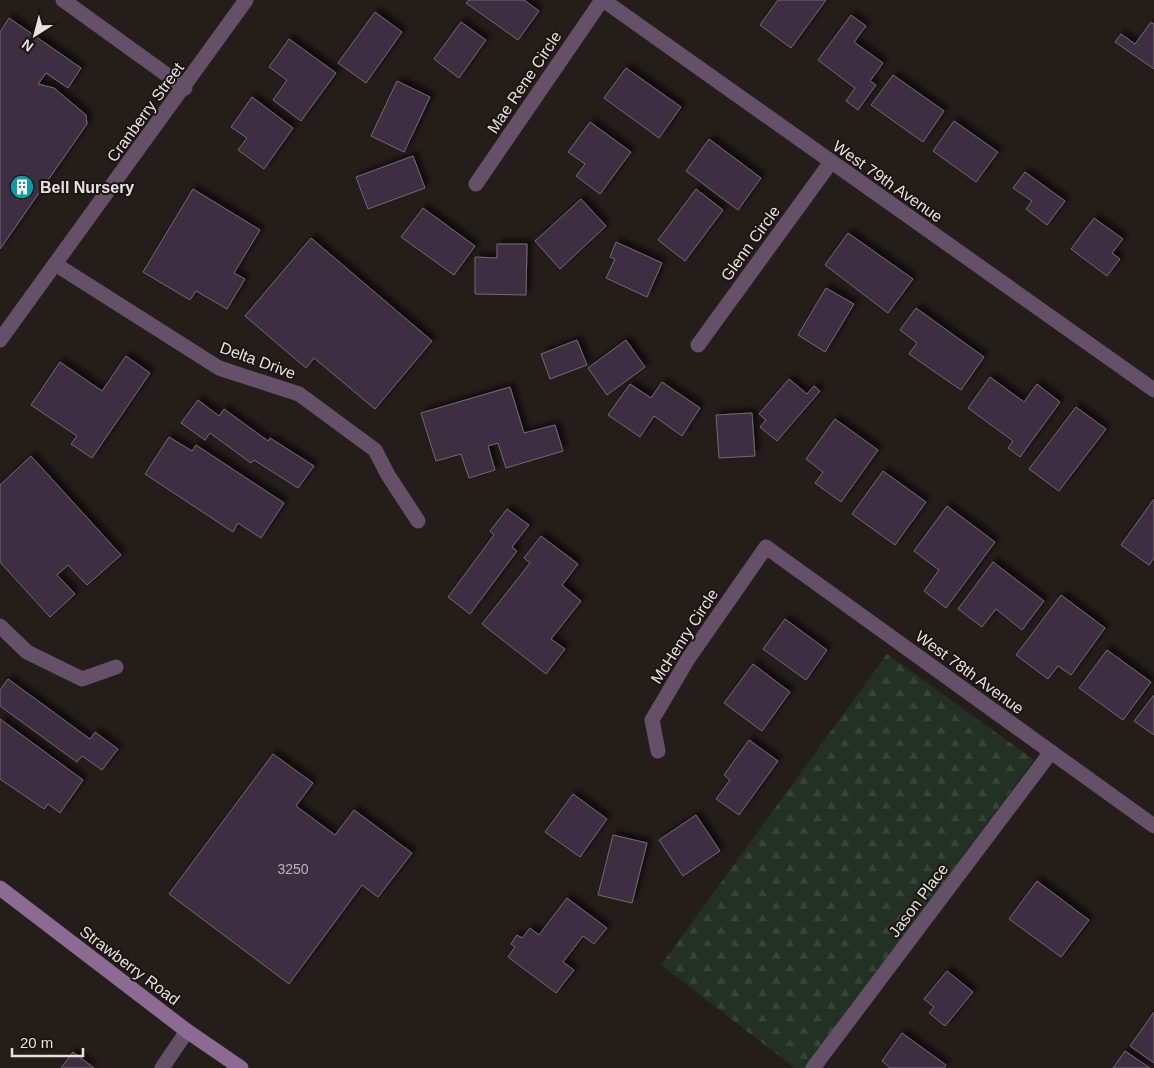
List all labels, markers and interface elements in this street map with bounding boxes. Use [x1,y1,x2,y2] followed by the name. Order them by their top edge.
[10,10,60,60] north arrow
[484,28,565,136] street label: Mae Rene Circle
[19,36,36,55] text: N
[104,59,187,165] street label: Cranberry Street
[830,137,946,226] street label: West 79th Avenue
[9,174,35,200] building icon: Bell Nursery
[40,179,134,196] place label: Bell Nursery
[718,203,783,284] street label: Glenn Circle
[218,339,298,382] street label: Delta Drive
[648,586,721,687] street label: McHenry Circle
[912,628,1027,717] street label: West 78th Avenue
[885,860,951,940] street label: Jason Place
[277,861,309,877] house number: 3250
[77,922,183,1008] street label: Strawberry Road
[12,1026,84,1058] scale bar
[20,1034,53,1051] text: 20 m

